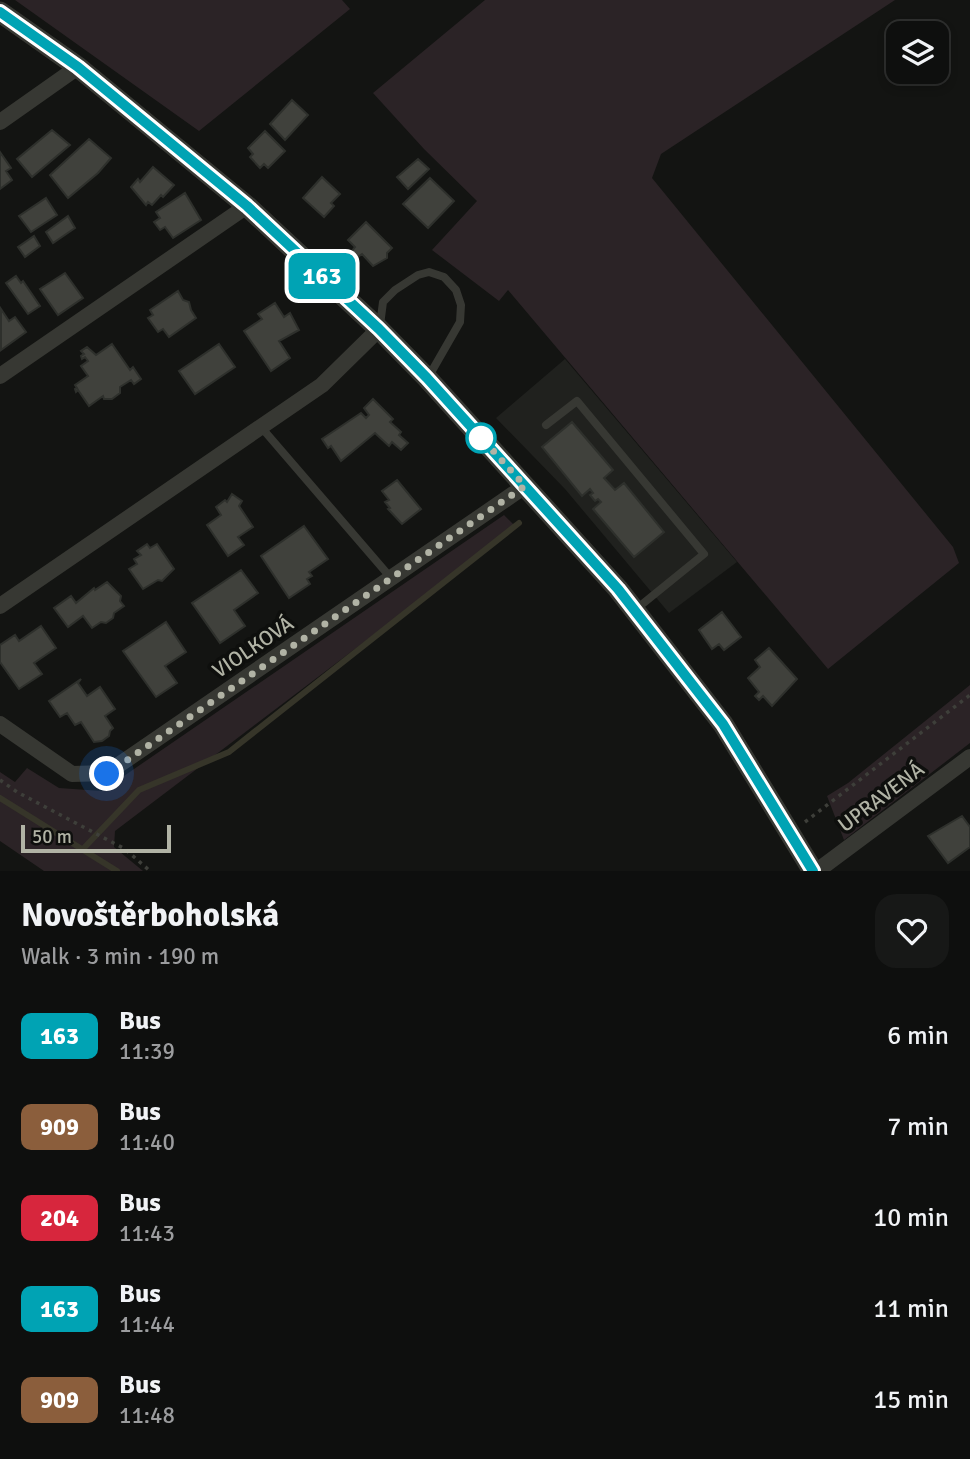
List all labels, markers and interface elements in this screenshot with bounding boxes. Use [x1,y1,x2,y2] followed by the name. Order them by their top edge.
[886,21,949,84] map controls
[886,21,949,84] button: layers
[282,253,362,299] line badge: 163
[303,261,341,291] text: 163
[466,423,496,453] unlabelled marker
[207,610,299,684] street label: VIOLKOVÁ
[89,756,124,791] your location
[833,756,929,838] street label: UPRAVENÁ
[21,822,172,854] scale bar
[32,825,72,849] text: 50 m
[875,894,949,968] button: heart
[21,895,279,936] text: Novoštěrboholská
[21,942,219,971] text: Walk · 3 min · 190 m
[119,1005,161,1037] text: Bus
[887,1020,949,1052] text: 6 min
[40,1021,79,1051] text: 163
[119,1037,175,1066] text: 11:39
[119,1096,161,1128] text: Bus
[887,1111,949,1143] text: 7 min
[40,1112,79,1142] text: 909
[119,1128,175,1157] text: 11:40
[119,1187,161,1219] text: Bus
[873,1202,949,1234] text: 10 min
[40,1203,79,1233] text: 204
[119,1219,175,1248] text: 11:43
[119,1278,161,1310] text: Bus
[873,1293,949,1325] text: 11 min
[40,1294,79,1324] text: 163
[119,1310,175,1339] text: 11:44
[119,1369,161,1401] text: Bus
[873,1384,949,1416] text: 15 min
[40,1385,79,1415] text: 909
[119,1401,175,1430] text: 11:48

